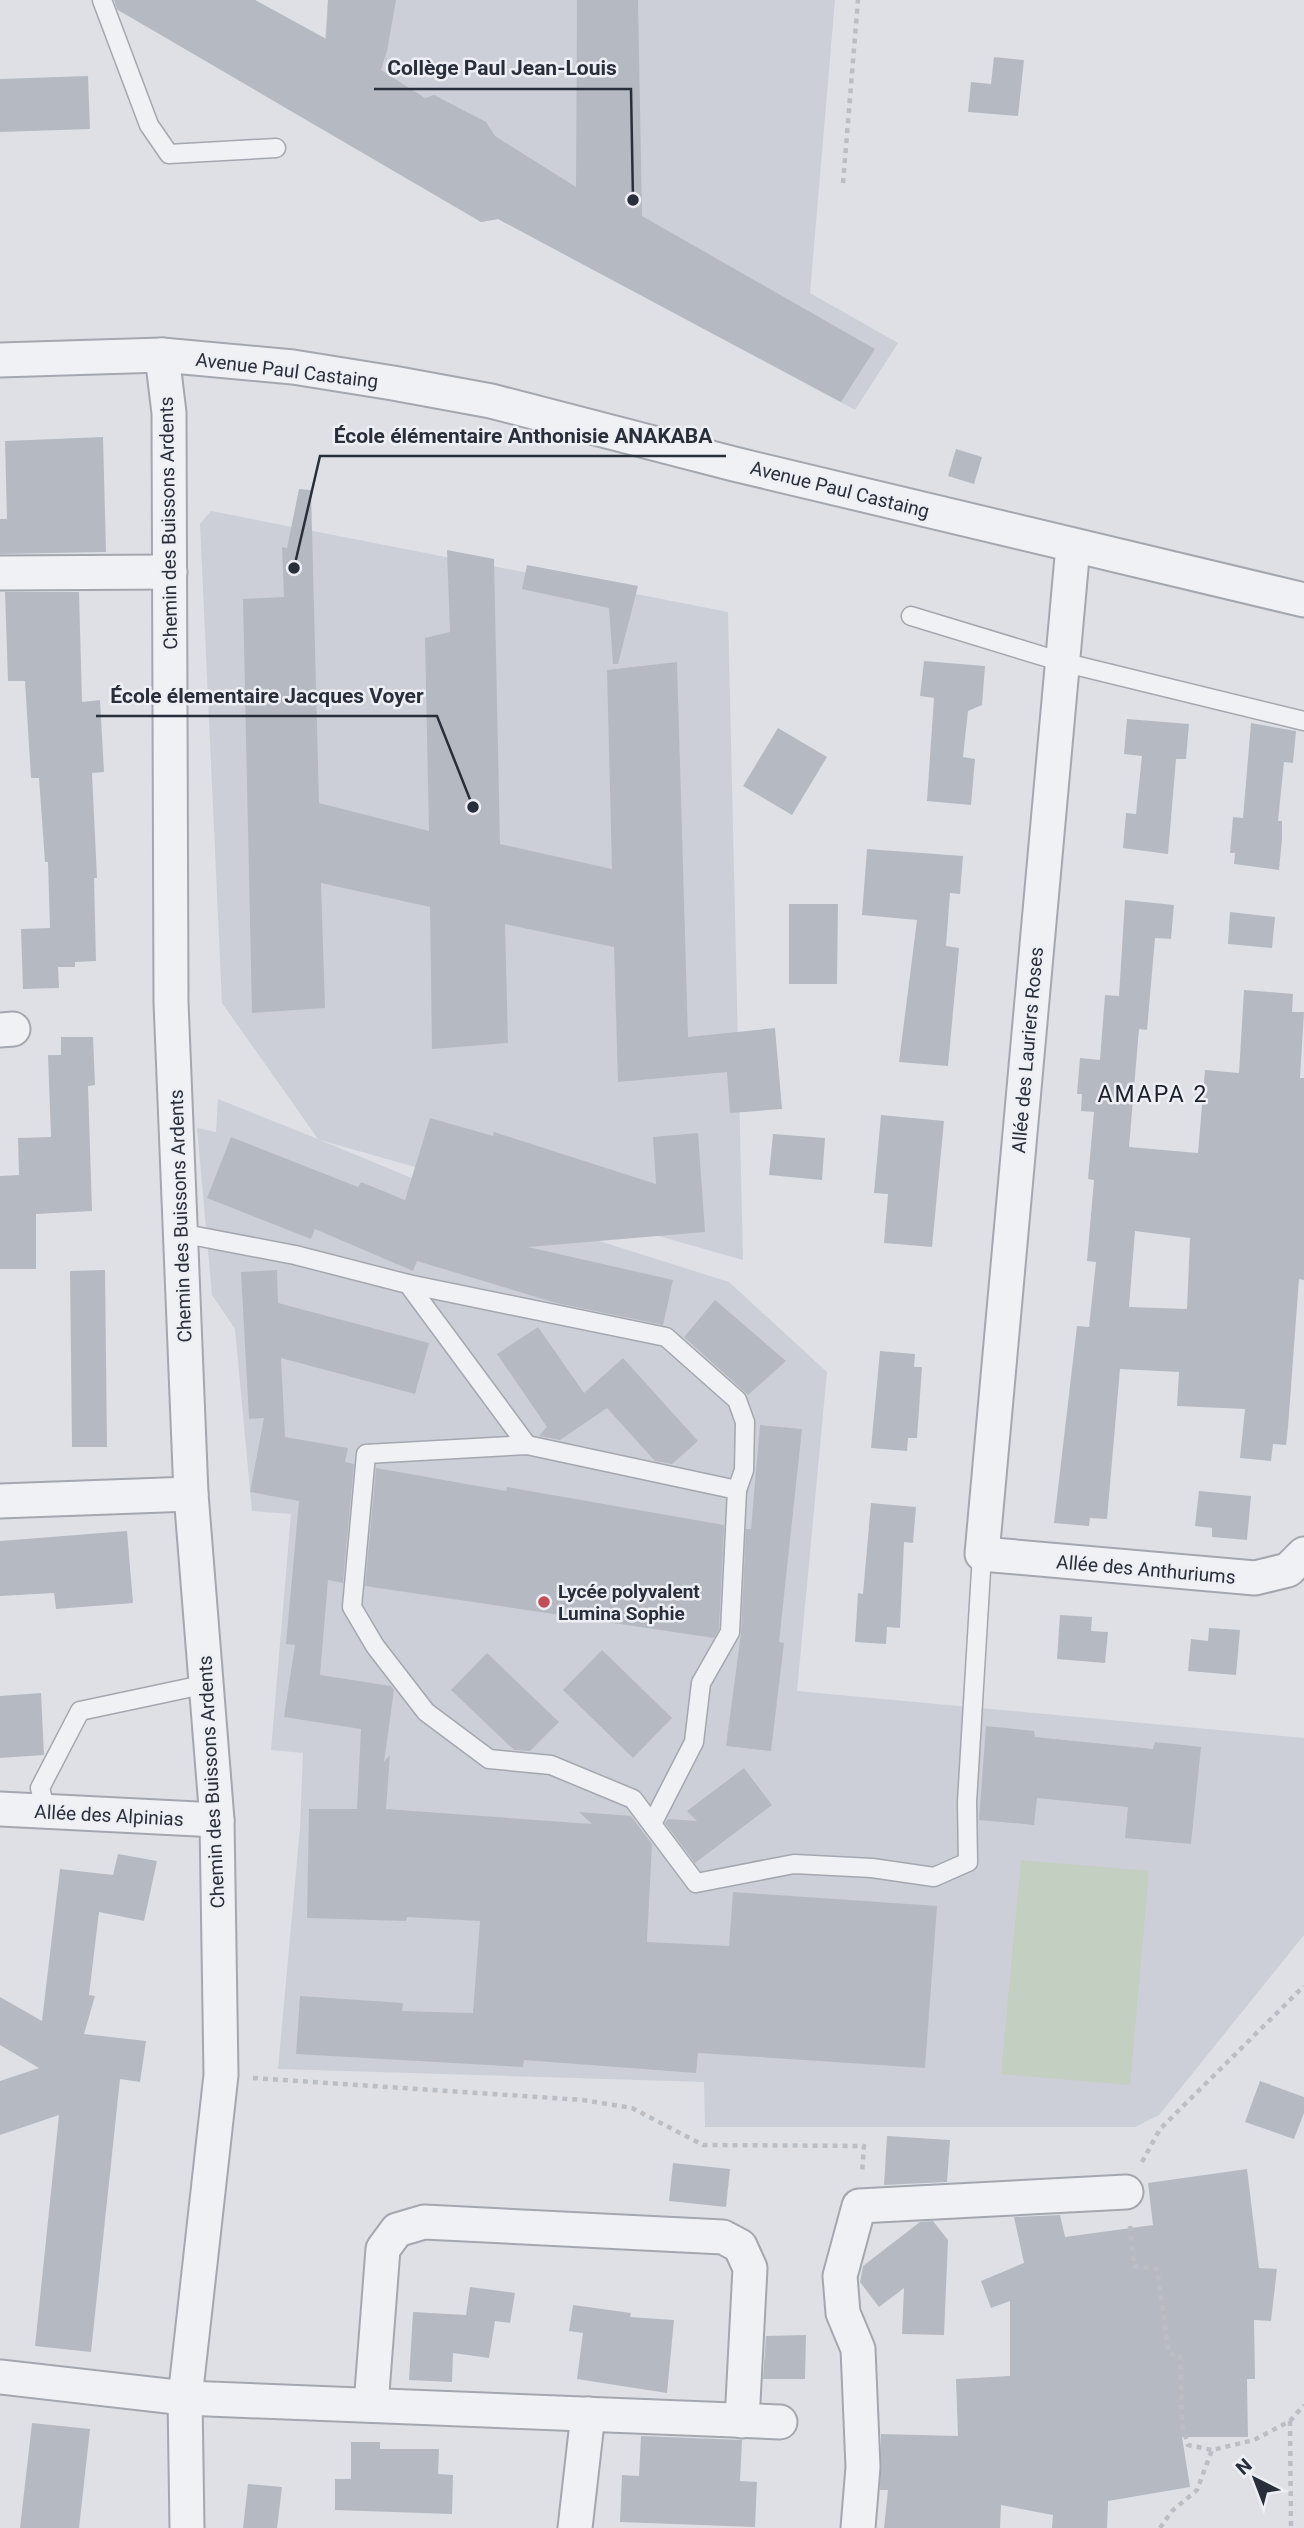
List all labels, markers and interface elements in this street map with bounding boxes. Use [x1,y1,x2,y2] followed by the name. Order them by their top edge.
[374,47,631,89] callout: Collège Paul Jean-Louis
[387,56,617,80] text: Collège Paul Jean-Louis
[194,348,380,393] street label: Avenue Paul Castaing
[155,396,182,650] street label: Chemin des Buissons Ardents
[320,414,726,456] callout: École élémentaire Anthonisie ANAKABA
[334,424,713,448] text: École élémentaire Anthonisie ANAKABA
[748,456,932,523] street label: Avenue Paul Castaing
[96,674,437,716] callout: École élementaire Jacques Voyer
[110,684,424,708] text: École élementaire Jacques Voyer
[1007,946,1048,1154] street label: Allée des Lauriers Roses
[1098,1081,1208,1108] district label: AMAPA 2
[165,1089,196,1343] street label: Chemin des Buissons Ardents
[1055,1550,1237,1589] street label: Allée des Anthuriums
[558,1580,700,1625] place label: Lycée polyvalent Lumina Sophie
[536,1594,552,1610] marker: Lycée polyvalent Lumina Sophie
[193,1655,230,1909] street label: Chemin des Buissons Ardents
[34,1800,184,1831] street label: Allée des Alpinias
[1220,2444,1290,2514] north arrow
[1231,2454,1257,2480] text: N

